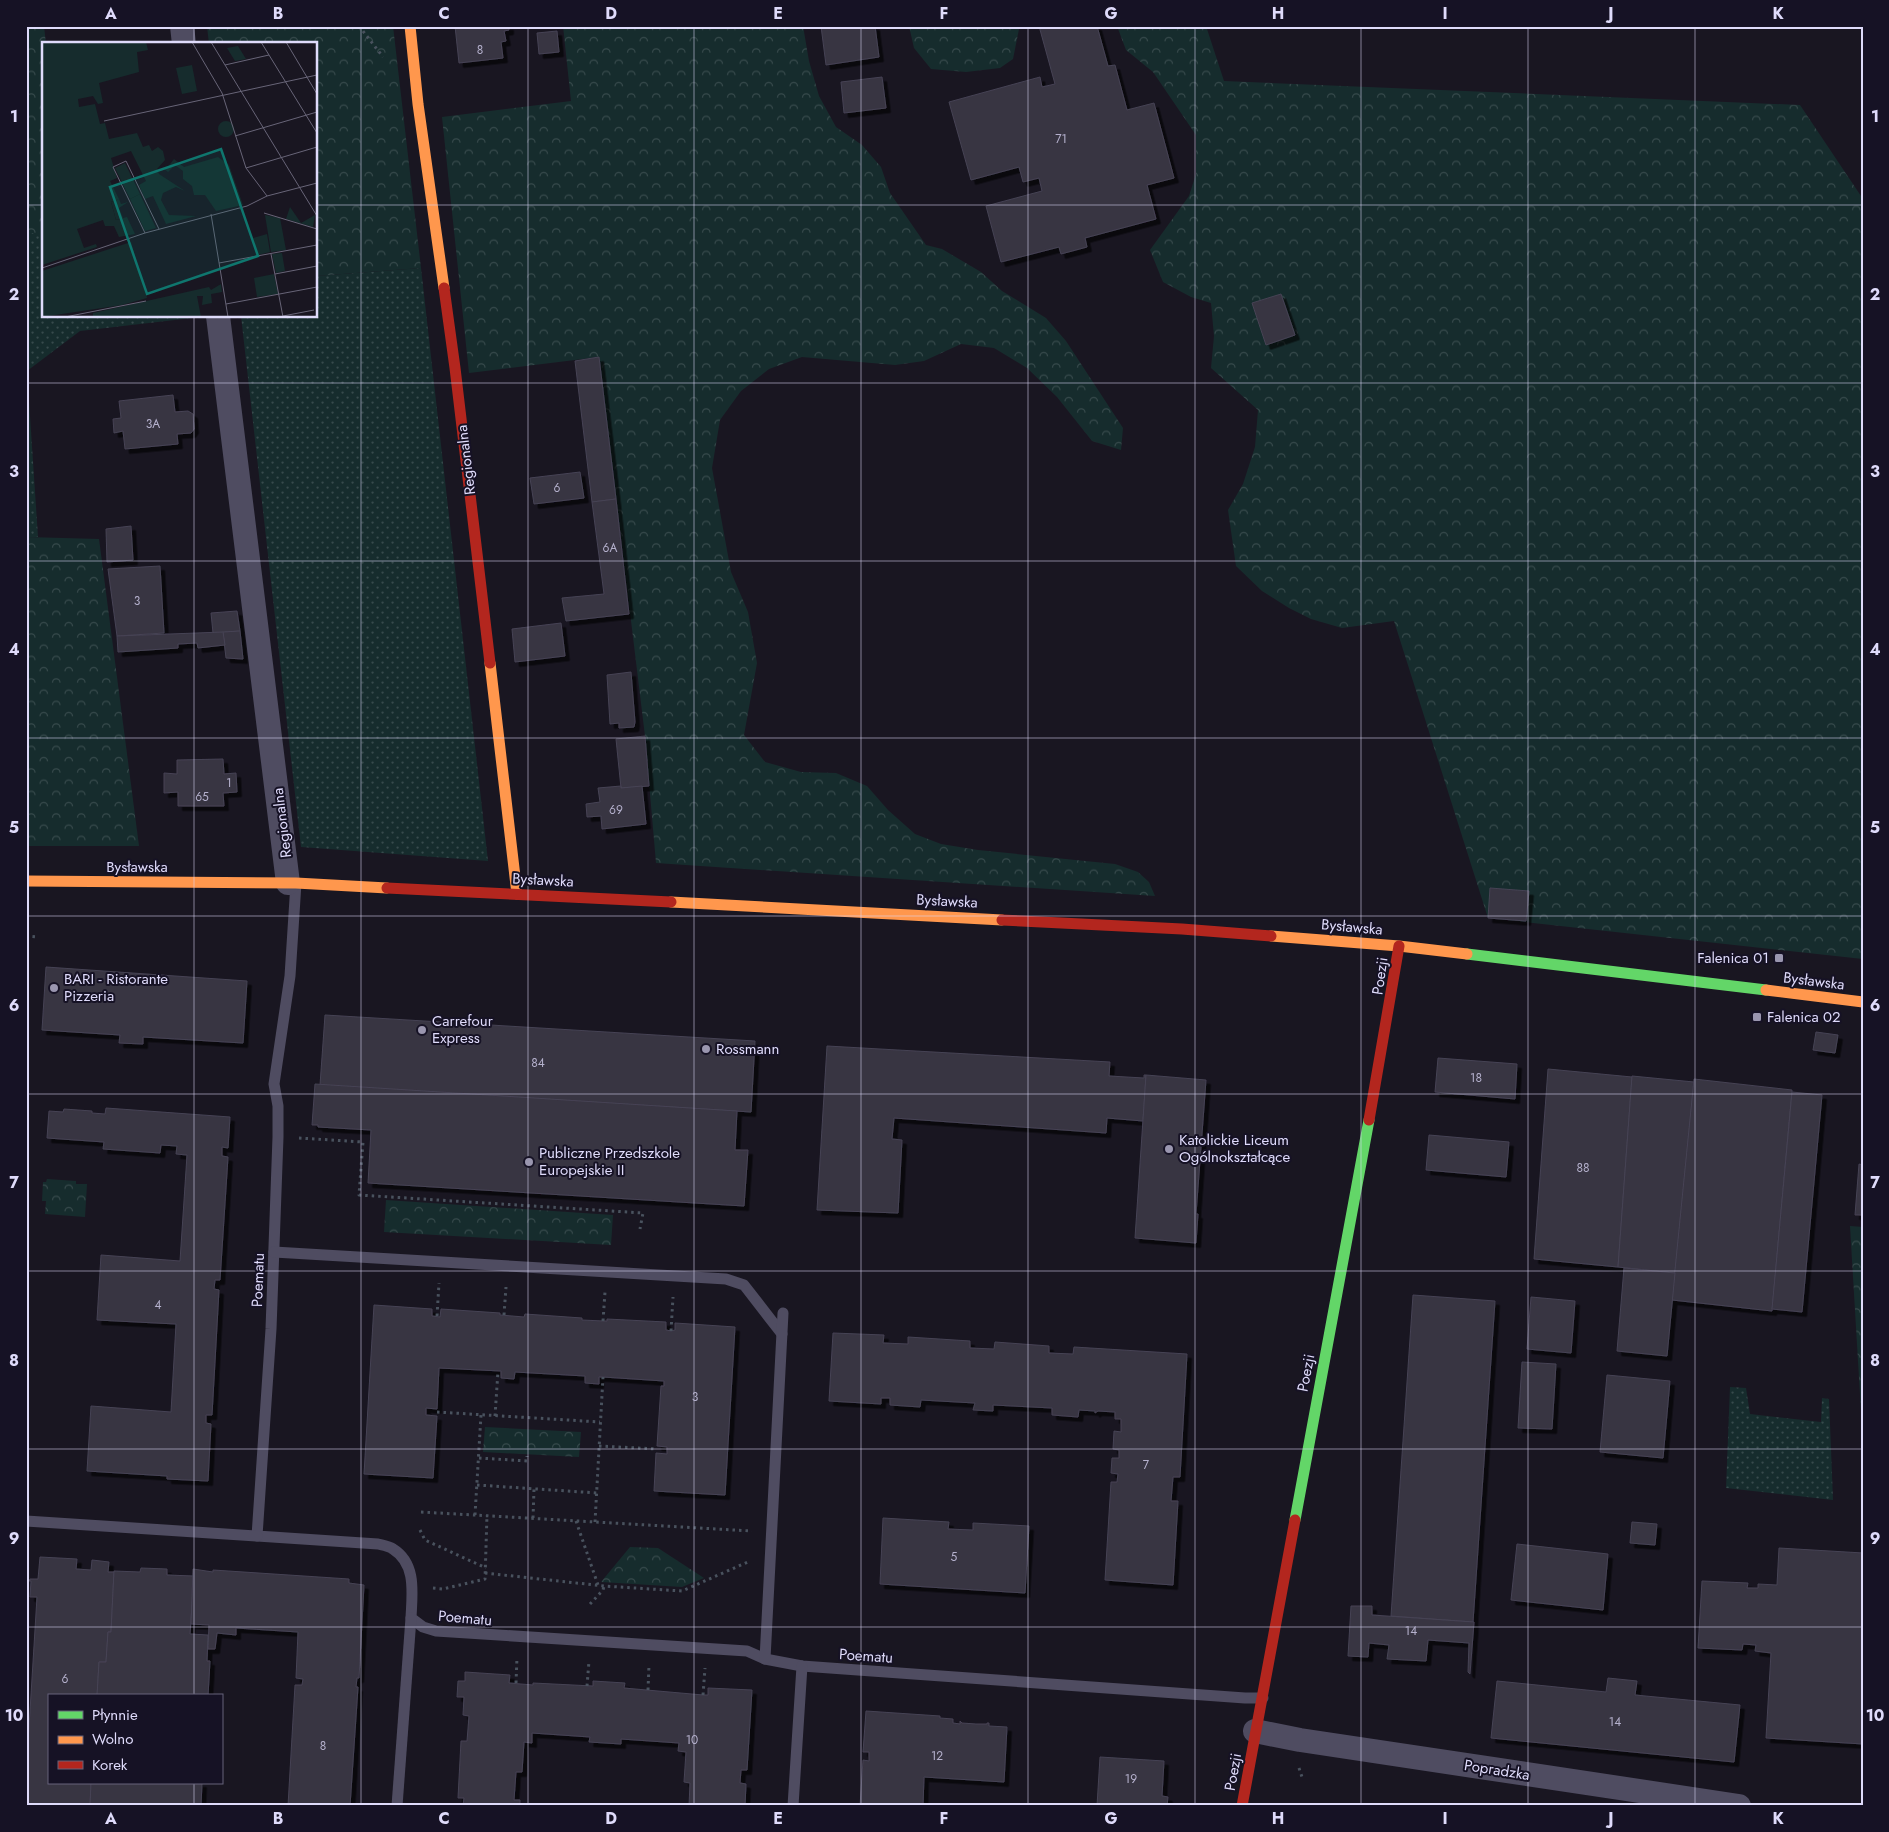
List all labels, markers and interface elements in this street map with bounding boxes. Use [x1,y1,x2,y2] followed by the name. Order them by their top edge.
[104,2,117,25] text: A
[273,2,283,25] text: B
[438,2,450,25] text: C
[605,2,617,25] text: D
[773,2,783,25] text: E
[940,2,948,25] text: F
[1104,2,1118,25] text: G
[1272,2,1284,25] text: H
[1442,2,1448,25] text: I
[1605,2,1614,25] text: J
[1772,2,1784,25] text: K
[477,41,483,59] house number: 8
[42,42,318,318] inset map
[10,105,18,128] text: 1
[1871,105,1879,128] text: 1
[1055,130,1067,148] house number: 71
[9,283,19,306] text: 2
[1870,283,1880,306] text: 2
[146,415,160,433] house number: 3A
[451,424,481,496] street label: Regionalna
[9,460,19,483] text: 3
[1870,460,1880,483] text: 3
[554,479,561,497] house number: 6
[603,539,617,557] house number: 6A
[134,592,141,610] house number: 3
[8,638,20,661] text: 4
[1869,638,1881,661] text: 4
[226,774,232,792] house number: 1
[267,787,297,859] street label: Regionalna
[195,788,209,806] house number: 65
[609,801,623,819] house number: 69
[9,816,19,839] text: 5
[1870,816,1880,839] text: 5
[106,856,168,878] street label: Bysławska
[512,867,574,893] street label: Bysławska
[916,888,978,914] street label: Bysławska
[1320,913,1384,941] street label: Bysławska
[1697,947,1769,969] place label: Falenica 01
[1773,952,1785,964] marker: Falenica 01
[1366,956,1394,996] street label: Poezji
[1782,966,1846,996] street label: Bysławska
[64,968,168,1007] place label: BARI - Ristorante Pizzeria
[48,982,60,994] marker: BARI - Ristorante Pizzeria
[9,994,19,1017] text: 6
[1870,994,1880,1017] text: 6
[1767,1006,1841,1028] place label: Falenica 02
[432,1010,494,1049] place label: Carrefour Express
[1751,1011,1763,1023] marker: Falenica 02
[416,1024,428,1036] marker: Carrefour Express
[716,1038,779,1060] place label: Rossmann
[700,1043,712,1055] marker: Rossmann
[531,1054,545,1072] house number: 84
[1470,1069,1482,1087] house number: 18
[1179,1129,1291,1168] place label: Katolickie Liceum Ogólnokształcące
[539,1142,680,1181] place label: Publiczne Przedszkole Europejskie II
[1163,1143,1175,1155] marker: Katolickie Liceum Ogólnokształcące
[523,1156,535,1168] marker: Publiczne Przedszkole Europejskie II
[1576,1159,1590,1177] house number: 88
[9,1171,19,1194] text: 7
[1870,1171,1880,1194] text: 7
[246,1253,270,1307] street label: Poematu
[155,1296,162,1314] house number: 4
[9,1349,19,1372] text: 8
[1870,1349,1880,1372] text: 8
[1292,1352,1320,1394] street label: Poezji
[692,1388,699,1406] house number: 3
[1143,1456,1150,1474] house number: 7
[9,1527,19,1550] text: 9
[1870,1527,1880,1550] text: 9
[951,1548,958,1566] house number: 5
[437,1605,493,1631] street label: Poematu
[1405,1622,1417,1640] house number: 14
[838,1643,894,1669] street label: Poematu
[62,1670,69,1688] house number: 6
[48,1694,222,1784] legend
[5,1704,23,1727] text: 10
[92,1704,138,1726] text: Płynnie
[1866,1704,1884,1727] text: 10
[1609,1713,1621,1731] house number: 14
[92,1728,133,1750] text: Wolno
[686,1731,698,1749] house number: 10
[320,1737,326,1755] house number: 8
[931,1747,943,1765] house number: 12
[1219,1751,1247,1793] street label: Poezji
[92,1754,128,1776] text: Korek
[1463,1754,1531,1786] street label: Popradzka
[1125,1770,1137,1788] house number: 19
[104,1807,117,1830] text: A
[273,1807,283,1830] text: B
[438,1807,450,1830] text: C
[605,1807,617,1830] text: D
[773,1807,783,1830] text: E
[940,1807,948,1830] text: F
[1104,1807,1118,1830] text: G
[1272,1807,1284,1830] text: H
[1442,1807,1448,1830] text: I
[1605,1807,1614,1830] text: J
[1772,1807,1784,1830] text: K

